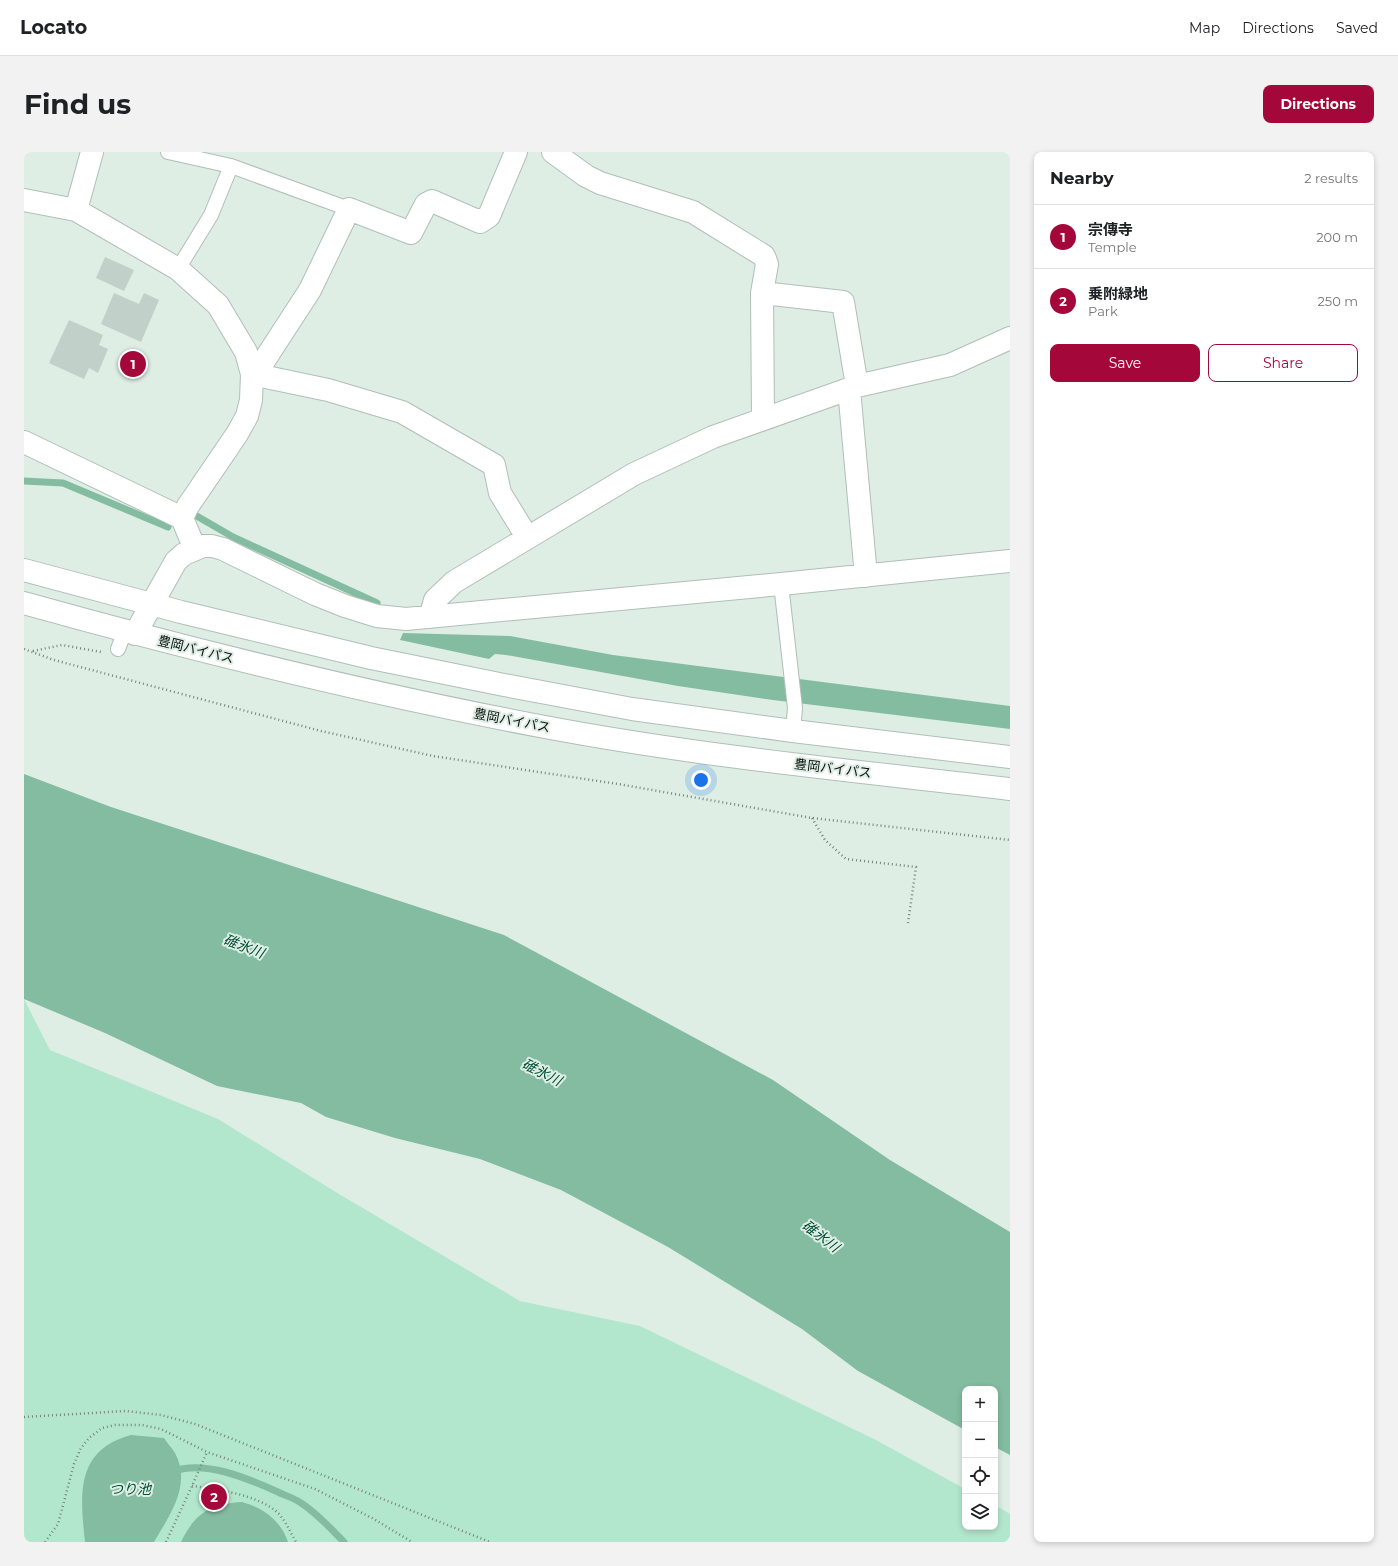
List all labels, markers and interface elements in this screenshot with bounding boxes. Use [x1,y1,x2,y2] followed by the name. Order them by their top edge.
[20,16,87,39] text: Locato
[1189,19,1220,37] text: Map
[1242,19,1314,37] text: Directions
[1336,19,1378,37] text: Saved
[1263,85,1374,123] button: Directions
[24,87,131,121] text: Find us
[1050,168,1114,188] text: Nearby
[1304,170,1358,186] text: 2 results
[1088,220,1133,239] text: 宗傳寺
[1060,229,1066,245] text: 1
[1316,229,1358,245] text: 200 m
[1088,239,1137,255] text: Temple
[1088,284,1148,303] text: 乗附緑地
[1059,293,1067,309] text: 2
[1317,293,1358,309] text: 250 m
[1088,303,1118,319] text: Park
[1050,344,1200,382] button: Save
[1208,344,1358,382] button: Share
[120,349,146,379] pin: 1
[156,632,236,666] street label: 豊岡バイパス
[472,705,552,735] street label: 豊岡バイパス
[793,755,873,781] street label: 豊岡バイパス
[691,770,711,790] your location
[221,930,269,963] water label: 碓氷川
[519,1054,567,1090] water label: 碓氷川
[799,1216,845,1257] water label: 碓氷川
[962,1386,998,1530] map controls
[962,1386,998,1422] button: +
[962,1422,998,1458] button: −
[962,1458,998,1494] button: locate
[109,1480,153,1498] water label: つり池
[201,1482,227,1512] pin: 2
[962,1494,998,1530] button: layers

